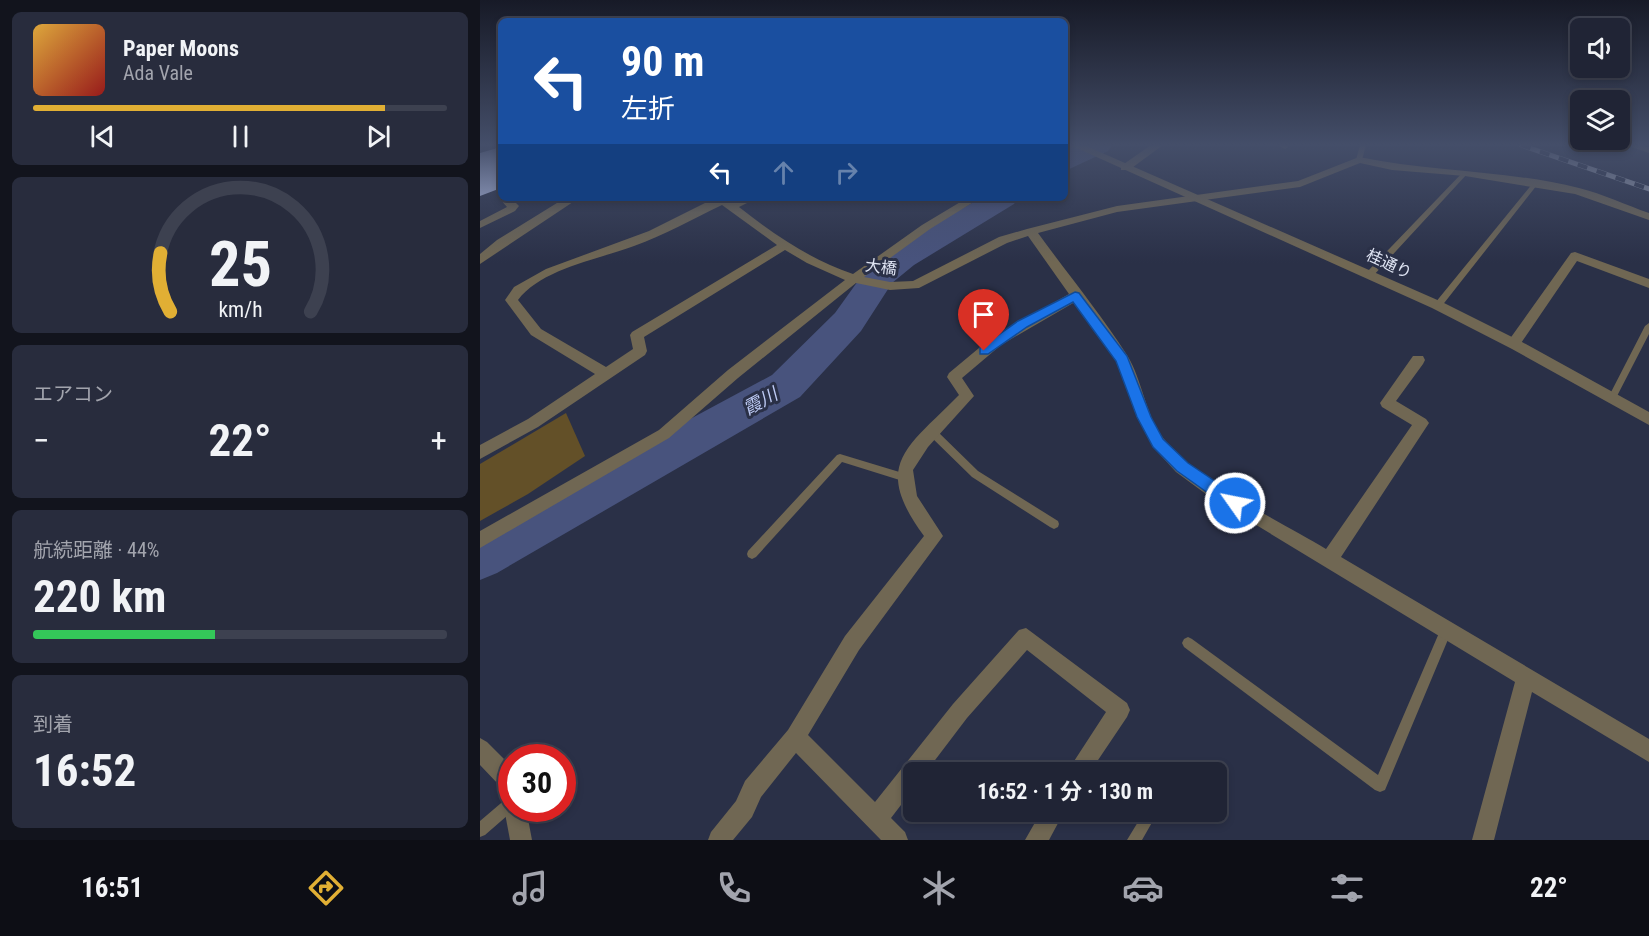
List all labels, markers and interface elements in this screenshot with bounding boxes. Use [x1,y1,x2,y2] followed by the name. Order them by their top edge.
[1570,18,1630,150] map controls
[1570,18,1630,78] button: sound
[123,36,239,61] text: Paper Moons
[621,37,704,86] text: 90 m
[522,42,600,120] icon: left
[123,61,193,85] text: Ada Vale
[1570,90,1630,150] button: layers
[621,93,675,125] text: 左折
[86,120,119,153] icon: previous
[224,120,257,153] icon: pause
[362,120,395,153] icon: next
[704,156,737,189] icon: left
[767,156,800,189] icon: ahead
[830,156,863,189] icon: right
[208,228,272,301] text: 25
[1363,245,1415,283] street label: 桂通り
[864,256,898,278] street label: 大橋
[958,289,1009,351] pin
[218,297,262,322] text: km/h
[967,298,1000,331] icon: arrive
[33,382,113,406] text: エアコン
[739,382,783,419] water label: 霞川
[209,414,272,467] text: 22°
[33,421,50,460] text: −
[431,421,447,460] text: +
[1203,471,1267,535] position arrow
[33,538,159,562] text: 航続距離 · 44%
[33,570,166,623] text: 220 km
[33,712,73,736] text: 到着
[33,744,136,797] text: 16:52
[498,744,576,822] speed limit sign: 30
[977,779,1153,804] text: 16:52 · 1 分 · 130 m
[305,867,347,909] icon: directions
[509,867,551,909] icon: music
[713,867,755,909] icon: phone
[918,867,960,909] icon: climate
[1122,867,1164,909] icon: car
[1326,867,1368,909] icon: filters
[81,872,143,904] text: 16:51
[1530,872,1568,904] text: 22°

